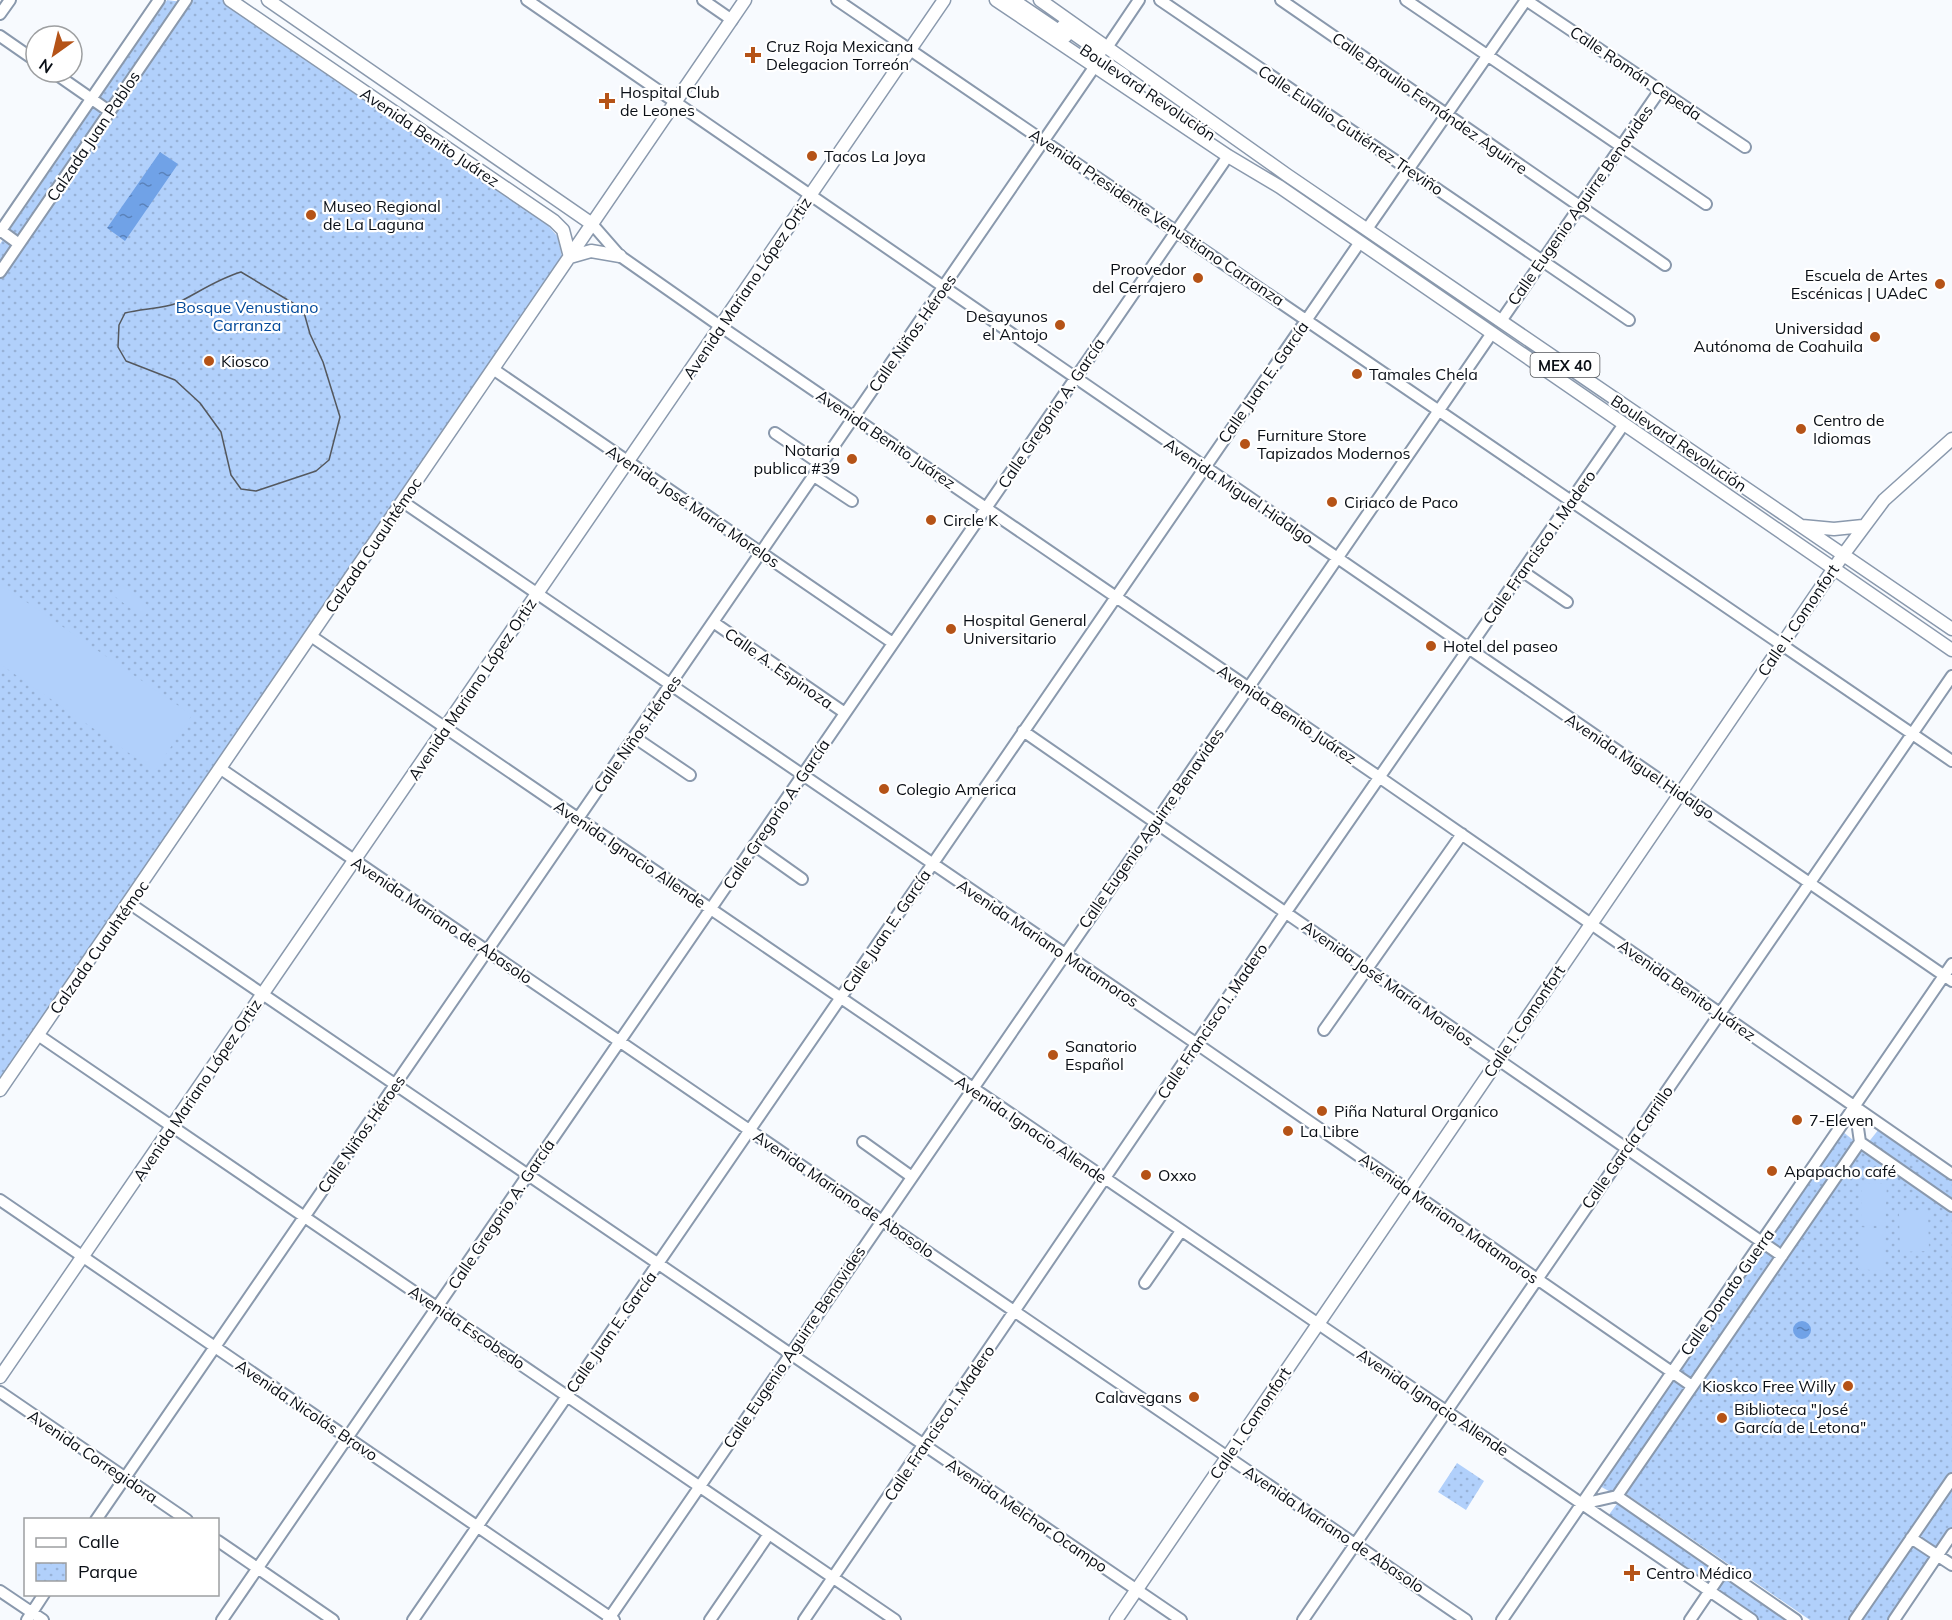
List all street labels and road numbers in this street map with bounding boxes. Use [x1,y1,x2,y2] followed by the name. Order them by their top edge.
[1566,21,1706,125] street label: Calle Román Cepeda
[1328,28,1532,178] street label: Calle Braulio Fernández Aguirre
[1076,39,1220,145] street label: Boulevard Revolución
[1255,60,1447,200] street label: Calle Eulalio Gutiérrez Treviño
[42,67,144,205] street label: Calzada Juan Pablos
[357,83,503,191] street label: Avenida Benito Juárez
[1503,101,1657,309] street label: Calle Eugenio Aguirre Benavides
[1026,124,1288,310] street label: Avenida Presidente Venustiano Carranza
[679,193,815,383] street label: Avenida Mariano López Ortiz
[864,270,960,396] street label: Calle Niños Héroes
[1213,317,1313,447] street label: Calle Juan E. García
[993,334,1109,492] street label: Calle Gregorio A. García
[1530,353,1600,377] road number: MEX 40
[813,385,959,493] street label: Avenida Benito Juárez
[1607,390,1751,496] street label: Boulevard Revolución
[1160,434,1318,548] street label: Avenida Miguel Hidalgo
[602,440,784,572] street label: Avenida José María Morelos
[1478,466,1600,628] street label: Calle Francisco I. Madero
[320,474,426,616] street label: Calzada Cuauhtémoc
[1753,560,1843,680] street label: Calle I. Comonfort
[404,594,540,784] street label: Avenida Mariano López Ortiz
[721,623,837,713] street label: Calle A. Espinoza
[1214,660,1360,768] street label: Avenida Benito Juárez
[589,671,685,797] street label: Calle Niños Héroes
[1561,709,1719,823] street label: Avenida Miguel Hidalgo
[1074,724,1228,932] street label: Calle Eugenio Aguirre Benavides
[718,735,834,893] street label: Calle Gregorio A. García
[550,796,710,912] street label: Avenida Ignacio Allende
[348,852,536,988] street label: Avenida Mariano de Abasolo
[837,866,935,996] street label: Calle Juan E. García
[953,875,1143,1011] street label: Avenida Mariano Matamoros
[45,876,153,1018] street label: Calzada Cuauhtémoc
[1298,916,1478,1050] street label: Avenida José María Morelos
[1614,935,1760,1045] street label: Avenida Benito Juárez
[1152,939,1272,1103] street label: Calle Francisco I. Madero
[1479,961,1569,1081] street label: Calle I. Comonfort
[129,995,265,1185] street label: Avenida Mariano López Ortiz
[313,1071,409,1197] street label: Calle Niños Héroes
[951,1071,1111,1187] street label: Avenida Ignacio Allende
[1577,1082,1677,1212] street label: Calle García Carrillo
[750,1126,938,1262] street label: Avenida Mariano de Abasolo
[443,1135,559,1293] street label: Calle Gregorio A. García
[1355,1148,1543,1288] street label: Avenida Mariano Matamoros
[1676,1225,1778,1359] street label: Calle Donato Guerra
[719,1242,869,1452] street label: Calle Eugenio Aguirre Benavides
[561,1267,661,1397] street label: Calle Juan E. García
[405,1281,529,1373] street label: Avenida Escobedo
[879,1341,999,1505] street label: Calle Francisco I. Madero
[1353,1344,1513,1460] street label: Avenida Ignacio Allende
[232,1355,382,1465] street label: Avenida Nicolás Bravo
[1205,1363,1295,1483] street label: Calle I. Comonfort
[24,1405,162,1507] street label: Avenida Corregidora
[943,1454,1111,1576] street label: Avenida Melchor Ocampo
[1240,1461,1428,1597] street label: Avenida Mariano de Abasolo

